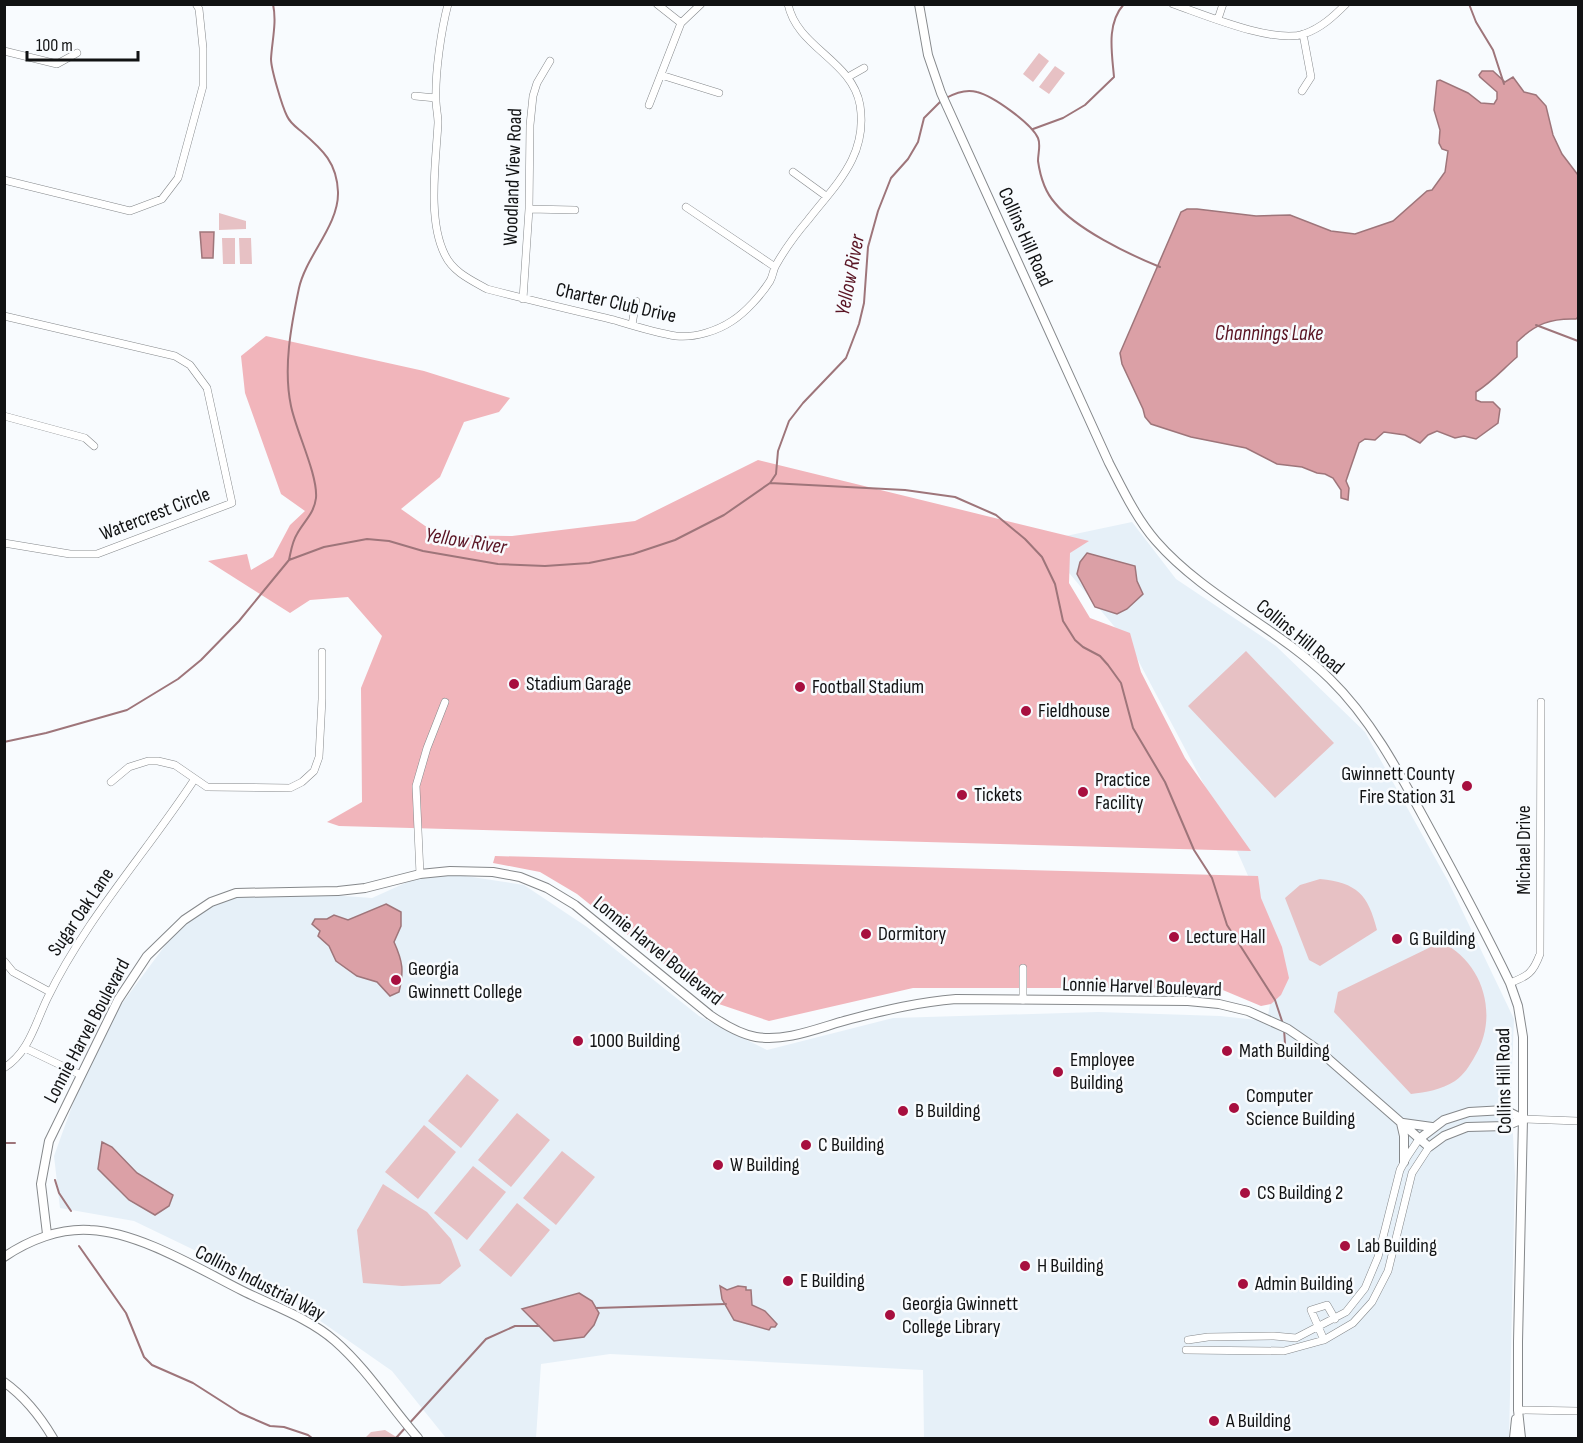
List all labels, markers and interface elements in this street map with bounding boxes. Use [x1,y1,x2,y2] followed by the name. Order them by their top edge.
[27,24,138,62] scale bar
[36,35,73,56] text: 100 m
[499,108,527,246] street label: Woodland View Road
[992,184,1058,290] street label: Collins Hill Road
[830,231,870,318] water label: Yellow River
[553,277,679,329] street label: Charter Club Drive
[1215,321,1323,346] water label: Channings Lake
[97,482,213,546] street label: Watercrest Circle
[424,522,509,560] water label: Yellow River
[1251,594,1349,680] street label: Collins Hill Road
[526,672,631,696] place label: Stadium Garage
[812,675,924,699] place label: Football Stadium
[507,677,521,691] marker: Stadium Garage
[793,680,807,694] marker: Football Stadium
[1038,699,1110,723] place label: Fieldhouse
[1019,704,1033,718] marker: Fieldhouse
[1341,762,1455,809] place label: Gwinnett County Fire Station 31
[1095,768,1150,815] place label: Practice Facility
[1460,779,1474,793] marker: Gwinnett County Fire Station 31
[974,783,1022,807] place label: Tickets
[1076,785,1090,799] marker: Practice Facility
[955,788,969,802] marker: Tickets
[1512,805,1536,895] street label: Michael Drive
[43,863,119,961] street label: Sugar Oak Lane
[588,891,728,1011] street label: Lonnie Harvel Boulevard
[878,922,947,946] place label: Dormitory
[1186,925,1266,949] place label: Lecture Hall
[859,927,873,941] marker: Dormitory
[1409,927,1476,951] place label: G Building
[1167,930,1181,944] marker: Lecture Hall
[1390,932,1404,946] marker: G Building
[39,955,135,1107] street label: Lonnie Harvel Boulevard
[408,957,522,1004] place label: Georgia Gwinnett College
[1062,972,1222,1002] street label: Lonnie Harvel Boulevard
[389,973,403,987] marker: Georgia Gwinnett College
[1491,1028,1517,1134] street label: Collins Hill Road
[590,1029,680,1053] place label: 1000 Building
[571,1034,585,1048] marker: 1000 Building
[1239,1039,1330,1063] place label: Math Building
[1220,1044,1234,1058] marker: Math Building
[1070,1048,1135,1095] place label: Employee Building
[1051,1065,1065,1079] marker: Employee Building
[1246,1084,1355,1131] place label: Computer Science Building
[915,1099,980,1123] place label: B Building
[1227,1101,1241,1115] marker: Computer Science Building
[896,1104,910,1118] marker: B Building
[818,1133,884,1157] place label: C Building
[799,1138,813,1152] marker: C Building
[730,1153,800,1177] place label: W Building
[711,1158,725,1172] marker: W Building
[1257,1181,1343,1205] place label: CS Building 2
[1238,1186,1252,1200] marker: CS Building 2
[1357,1234,1437,1258] place label: Lab Building
[1338,1239,1352,1253] marker: Lab Building
[191,1240,329,1326] street label: Collins Industrial Way
[1037,1254,1104,1278] place label: H Building
[1018,1259,1032,1273] marker: H Building
[800,1269,865,1293] place label: E Building
[1254,1272,1353,1296] place label: Admin Building
[781,1274,795,1288] marker: E Building
[1236,1277,1250,1291] marker: Admin Building
[902,1292,1018,1339] place label: Georgia Gwinnett College Library
[883,1308,897,1322] marker: Georgia Gwinnett College Library
[1225,1409,1291,1433] place label: A Building
[1207,1414,1221,1428] marker: A Building

